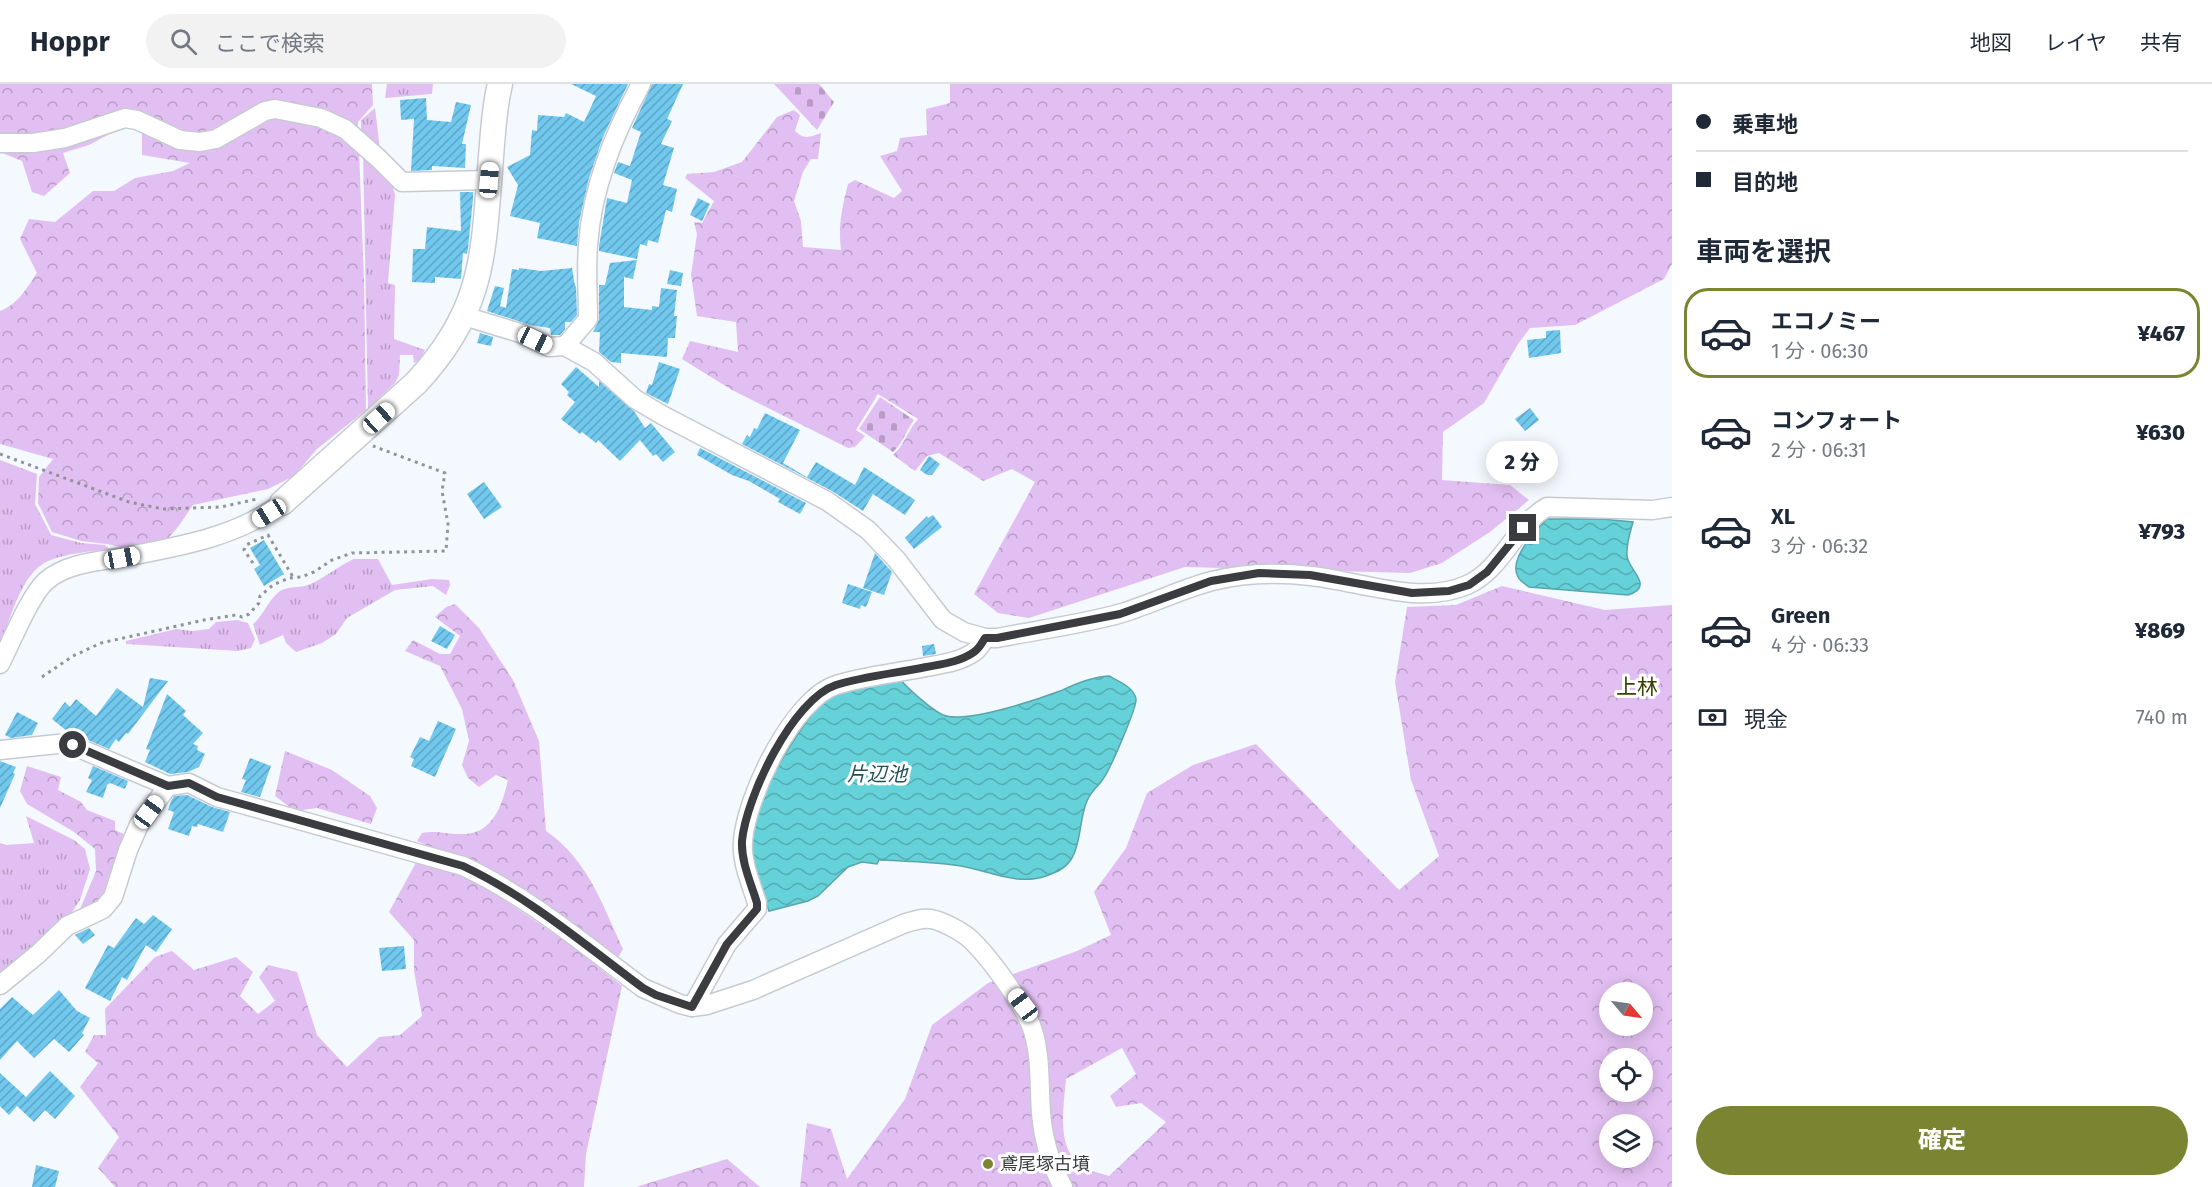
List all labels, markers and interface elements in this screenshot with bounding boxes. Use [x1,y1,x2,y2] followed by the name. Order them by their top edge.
[146,14,566,68] search box
[30,25,110,58] text: Hoppr
[167,25,200,58] icon: search
[215,30,325,57] text: ここで検索
[1970,30,2012,56] text: 地図
[2045,30,2107,56] text: レイヤ
[2140,30,2182,56] text: 共有
[1732,111,1798,138] text: 乗車地
[478,161,500,199] car
[1732,169,1798,196] text: 目的地
[1696,236,1831,268] text: 車両を選択
[1699,306,1753,360] icon: car
[1771,308,1881,335] text: エコノミー
[2138,320,2185,347] text: ¥467
[515,324,555,356] car
[1771,339,1868,363] text: 1 分 · 06:30
[360,399,398,437] car
[1699,405,1753,459] icon: car
[1771,407,1902,434] text: コンフォート
[2136,419,2185,446] text: ¥630
[1771,438,1867,462] text: 2 分 · 06:31
[1487,441,1559,483] callout: 2 分
[1504,450,1540,474] text: 2 分
[249,496,289,530] car
[1771,503,1795,530] text: XL
[1699,504,1753,558] icon: car
[1509,514,1536,541] route end
[2138,518,2185,545] text: ¥793
[1771,534,1868,558] text: 3 分 · 06:32
[103,546,141,570] car
[1771,602,1830,629] text: Green
[1699,603,1753,657] icon: car
[2135,617,2185,644] text: ¥869
[1771,633,1869,657] text: 4 分 · 06:33
[1616,674,1658,700] district label: 上林
[1696,701,1729,734] icon: cash
[2136,705,2188,729] text: 740 m
[1744,706,1788,733] text: 現金
[59,731,86,758] route start
[847,762,909,786] water label: 片辺池
[131,792,167,832] car
[1599,982,1653,1036] north arrow
[1599,982,1653,1168] map controls
[1005,985,1041,1025] car
[1599,1048,1653,1102] button: locate
[1696,1106,2188,1175] button: 確定
[1599,1114,1653,1168] button: layers
[1000,1153,1090,1175] place label: 鳶尾塚古墳
[981,1157,995,1171] marker: 鳶尾塚古墳

